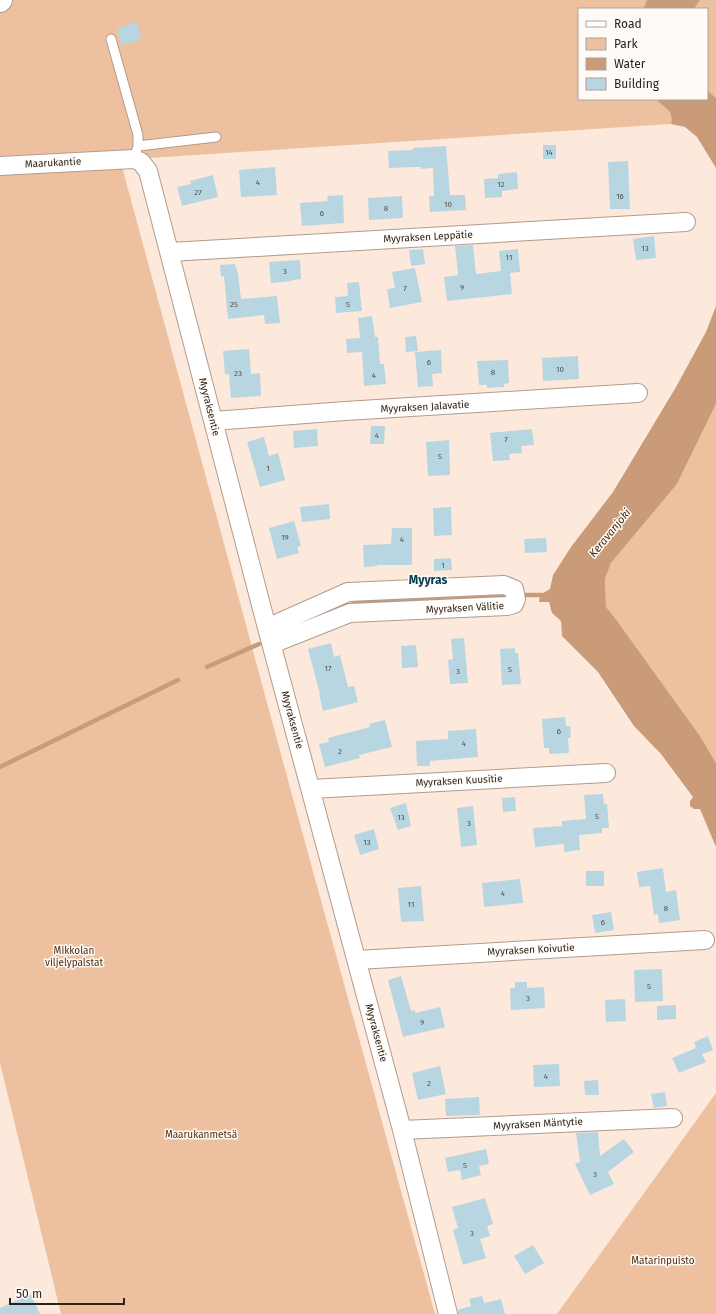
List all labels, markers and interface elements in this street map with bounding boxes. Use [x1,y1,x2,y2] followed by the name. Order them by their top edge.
[578,8,708,100] legend
[614,17,642,31] text: Road
[614,37,638,51] text: Park
[614,57,646,71] text: Water
[614,77,660,91] text: Building
[545,148,554,157] house number: 14
[24,156,82,170] street label: Maarukantie
[256,178,261,187] house number: 4
[497,180,505,189] house number: 12
[194,188,202,197] house number: 27
[616,192,624,201] house number: 16
[444,200,452,209] house number: 10
[384,204,389,213] house number: 8
[320,209,324,218] house number: 6
[383,229,473,245] street label: Myyraksen Leppätie
[641,244,649,253] house number: 13
[506,253,512,262] house number: 11
[283,267,287,276] house number: 3
[460,283,464,292] house number: 9
[403,284,407,293] house number: 7
[230,300,238,309] house number: 25
[346,300,350,309] house number: 5
[427,358,431,367] house number: 6
[556,365,564,374] house number: 10
[491,368,496,377] house number: 8
[234,369,242,378] house number: 23
[372,371,377,380] house number: 4
[196,377,222,437] street label: Myyraksentie
[380,399,470,415] street label: Myyraksen Jalavatie
[375,431,380,440] house number: 4
[504,435,508,444] house number: 7
[438,452,442,461] house number: 5
[266,464,270,473] house number: 1
[587,506,633,560] water label: Keravanjoki
[281,533,289,542] house number: 19
[400,535,405,544] house number: 4
[441,561,445,570] house number: 1
[409,573,447,587] district label: Myyras
[426,600,504,616] street label: Myyraksen Välitie
[324,664,332,673] house number: 17
[508,665,512,674] house number: 5
[456,667,460,676] house number: 3
[279,690,305,750] street label: Myyraksentie
[557,727,561,736] house number: 6
[462,739,467,748] house number: 4
[338,747,342,756] house number: 2
[415,773,503,789] street label: Myyraksen Kuusitie
[595,812,599,821] house number: 5
[397,813,405,822] house number: 13
[467,819,471,828] house number: 3
[363,838,371,847] house number: 13
[501,889,506,898] house number: 4
[408,900,414,909] house number: 11
[664,904,669,913] house number: 8
[601,918,605,927] house number: 6
[487,942,575,958] street label: Myyraksen Koivutie
[45,945,103,969] park label: Mikkolan viljelypalstat
[647,982,651,991] house number: 5
[526,994,530,1003] house number: 3
[363,1003,389,1063] street label: Myyraksentie
[420,1018,424,1027] house number: 9
[544,1072,549,1081] house number: 4
[427,1079,431,1088] house number: 2
[493,1116,583,1132] street label: Myyraksen Mäntytie
[165,1129,237,1141] park label: Maarukanmetsä
[463,1161,467,1170] house number: 5
[593,1170,597,1179] house number: 3
[470,1229,474,1238] house number: 3
[631,1255,695,1267] park label: Matarinpuisto
[10,1280,124,1306] scale bar
[16,1287,42,1301] text: 50 m

